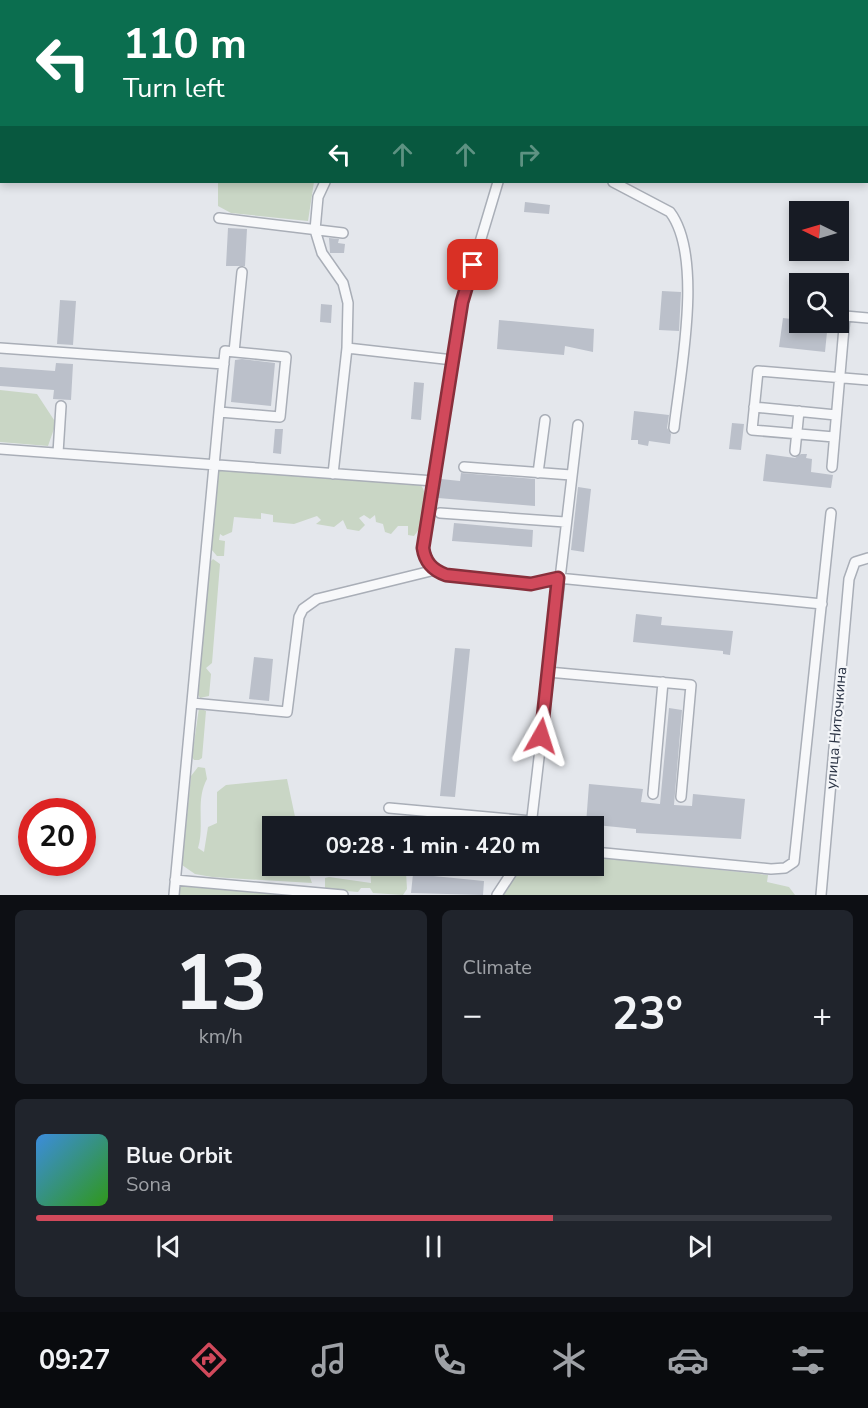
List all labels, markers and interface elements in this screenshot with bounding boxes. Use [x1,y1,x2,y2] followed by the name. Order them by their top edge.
[123,16,247,73] text: 110 m
[24,24,102,102] icon: left
[123,70,224,107] text: Turn left
[323,138,356,171] icon: left
[386,138,419,171] icon: ahead
[449,138,482,171] icon: ahead
[512,138,545,171] icon: right
[789,201,849,261] north arrow
[789,201,849,333] map controls
[447,239,498,290] pin
[456,248,489,281] icon: arrive
[789,273,849,333] button: search
[821,666,851,790] street label: улица Ниточкина
[509,704,573,768] position arrow
[18,798,96,876] speed limit sign: 20
[326,831,540,861] text: 09:28 · 1 min · 420 m
[174,930,268,1037] text: 13
[463,954,532,981] text: Climate
[612,984,683,1045] text: 23°
[463,993,482,1038] text: −
[812,993,832,1038] text: +
[199,1023,243,1050] text: km/h
[126,1141,232,1171] text: Blue Orbit
[126,1171,171,1198] text: Sona
[152,1230,185,1263] icon: previous
[417,1230,450,1263] icon: pause
[683,1230,716,1263] icon: next
[188,1339,230,1381] icon: directions
[308,1339,350,1381] icon: music
[428,1339,470,1381] icon: phone
[548,1339,590,1381] icon: climate
[667,1339,709,1381] icon: car
[787,1339,829,1381] icon: filters
[39,1342,110,1379] text: 09:27

